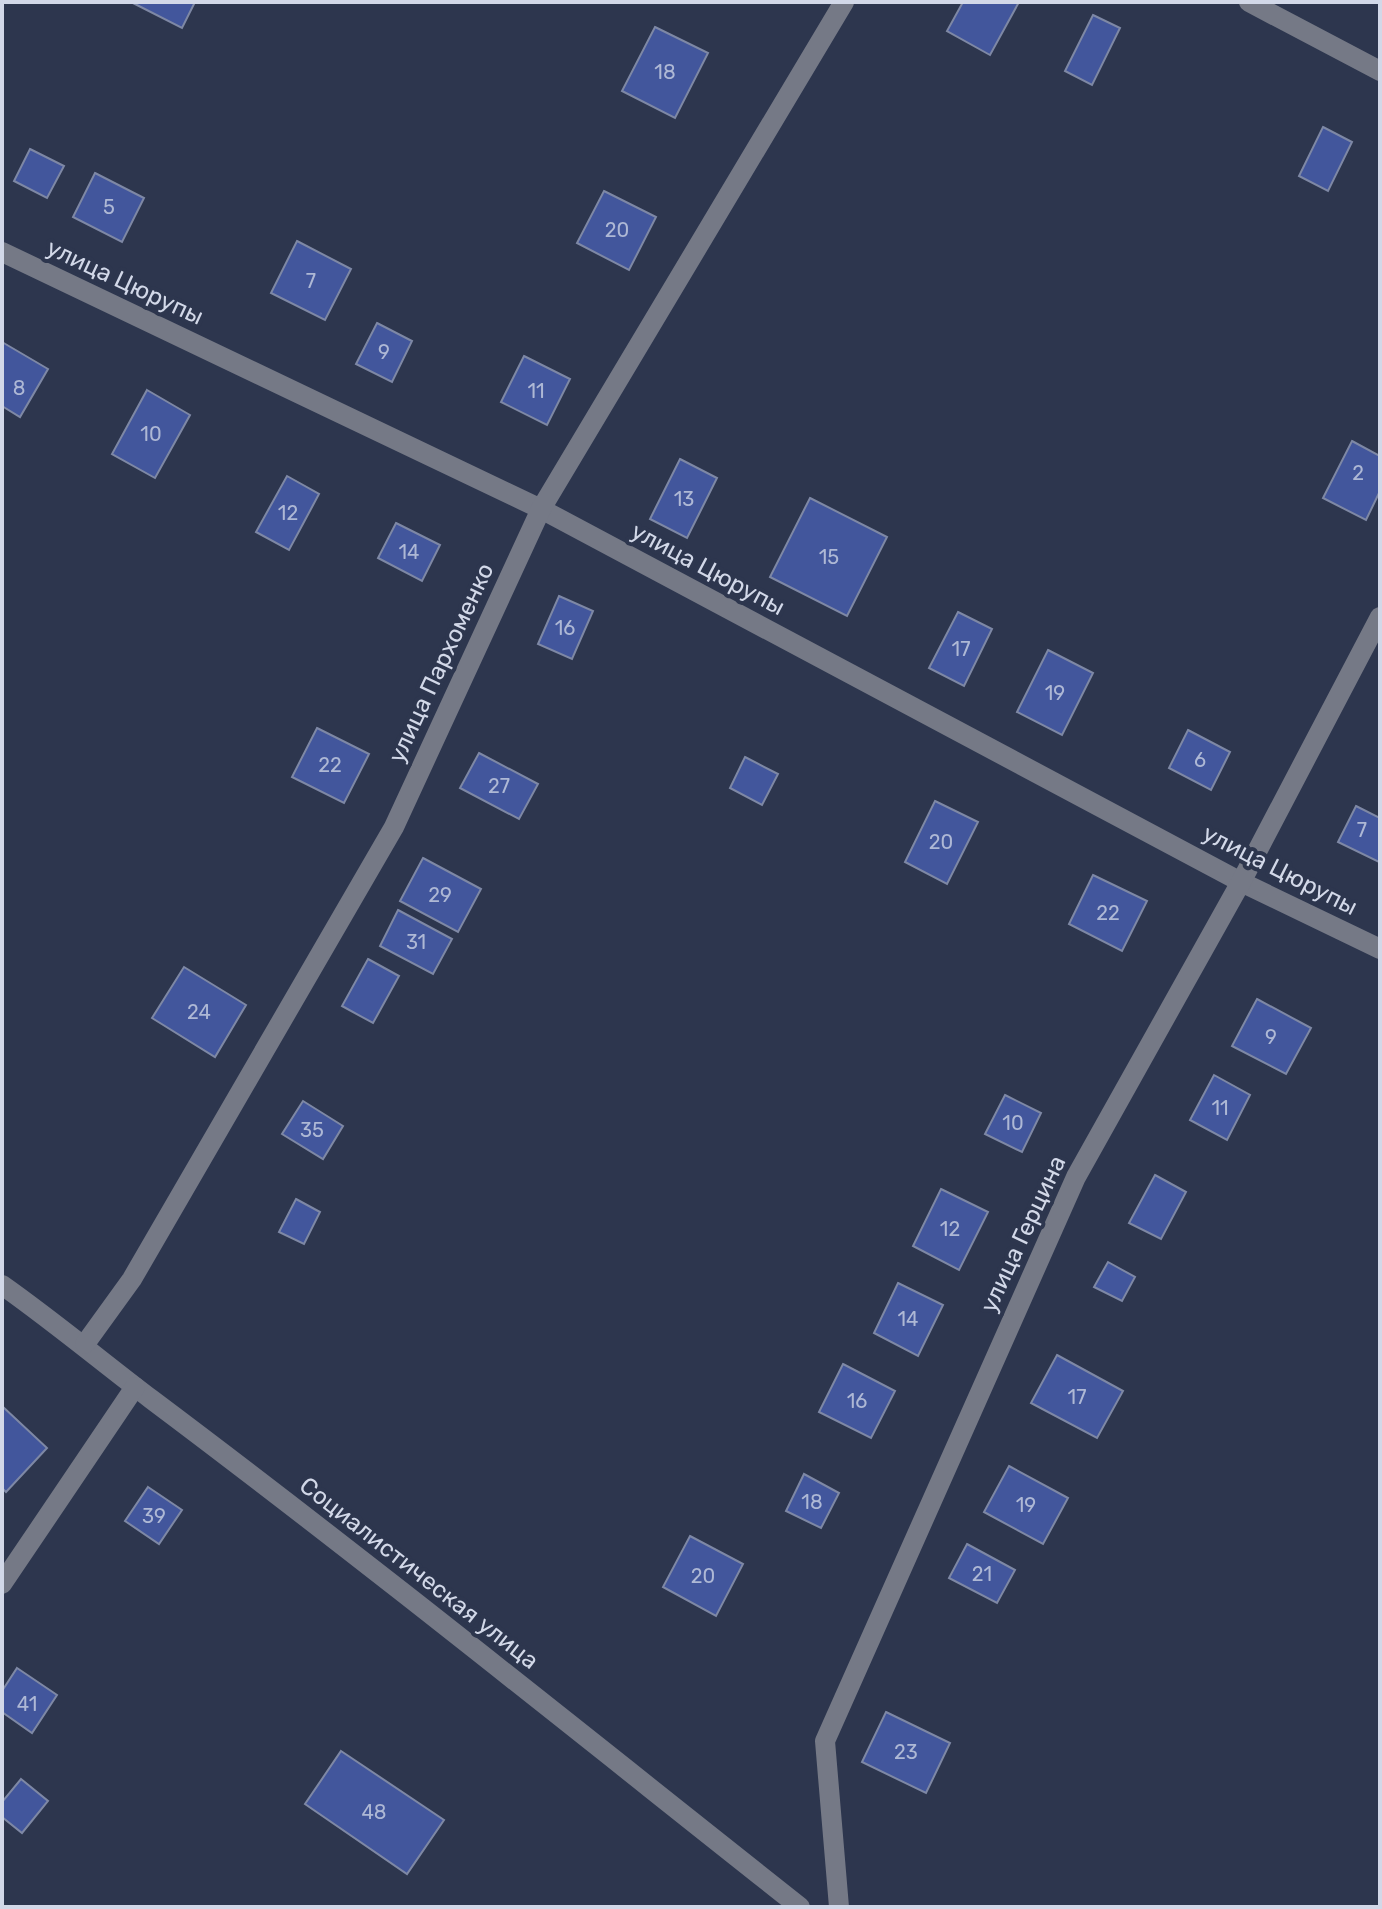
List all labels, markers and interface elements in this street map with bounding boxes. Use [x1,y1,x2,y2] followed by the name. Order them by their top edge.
[654,60,676,84] house number: 18
[103,195,115,219] house number: 5
[605,218,629,242] house number: 20
[42,233,208,331] street label: улица Цюрупы
[306,269,316,293] house number: 7
[378,340,390,364] house number: 9
[13,376,25,400] house number: 8
[527,379,545,403] house number: 11
[140,422,162,446] house number: 10
[1352,461,1364,485] house number: 2
[674,487,694,511] house number: 13
[278,501,298,525] house number: 12
[626,517,790,621] street label: улица Цюрупы
[399,540,419,564] house number: 14
[819,545,839,569] house number: 15
[383,559,499,767] street label: улица Пархоменко
[555,616,575,640] house number: 16
[952,637,970,661] house number: 17
[1045,681,1065,705] house number: 19
[1194,748,1206,772] house number: 6
[318,753,342,777] house number: 22
[488,774,510,798] house number: 27
[1357,818,1367,842] house number: 7
[1198,819,1362,921] street label: улица Цюрупы
[929,830,953,854] house number: 20
[428,883,452,907] house number: 29
[1096,901,1120,925] house number: 22
[406,930,426,954] house number: 31
[187,1000,211,1024] house number: 24
[1265,1025,1277,1049] house number: 9
[1211,1096,1229,1120] house number: 11
[1002,1111,1024,1135] house number: 10
[300,1118,324,1142] house number: 35
[974,1151,1072,1317] street label: улица Герцина
[940,1217,960,1241] house number: 12
[898,1307,918,1331] house number: 14
[1068,1385,1086,1409] house number: 17
[847,1389,867,1413] house number: 16
[294,1471,544,1675] street label: Социалистическая улица
[801,1490,823,1514] house number: 18
[1016,1493,1036,1517] house number: 19
[142,1504,166,1528] house number: 39
[972,1562,992,1586] house number: 21
[691,1564,715,1588] house number: 20
[17,1692,37,1716] house number: 41
[894,1740,918,1764] house number: 23
[361,1800,387,1824] house number: 48

